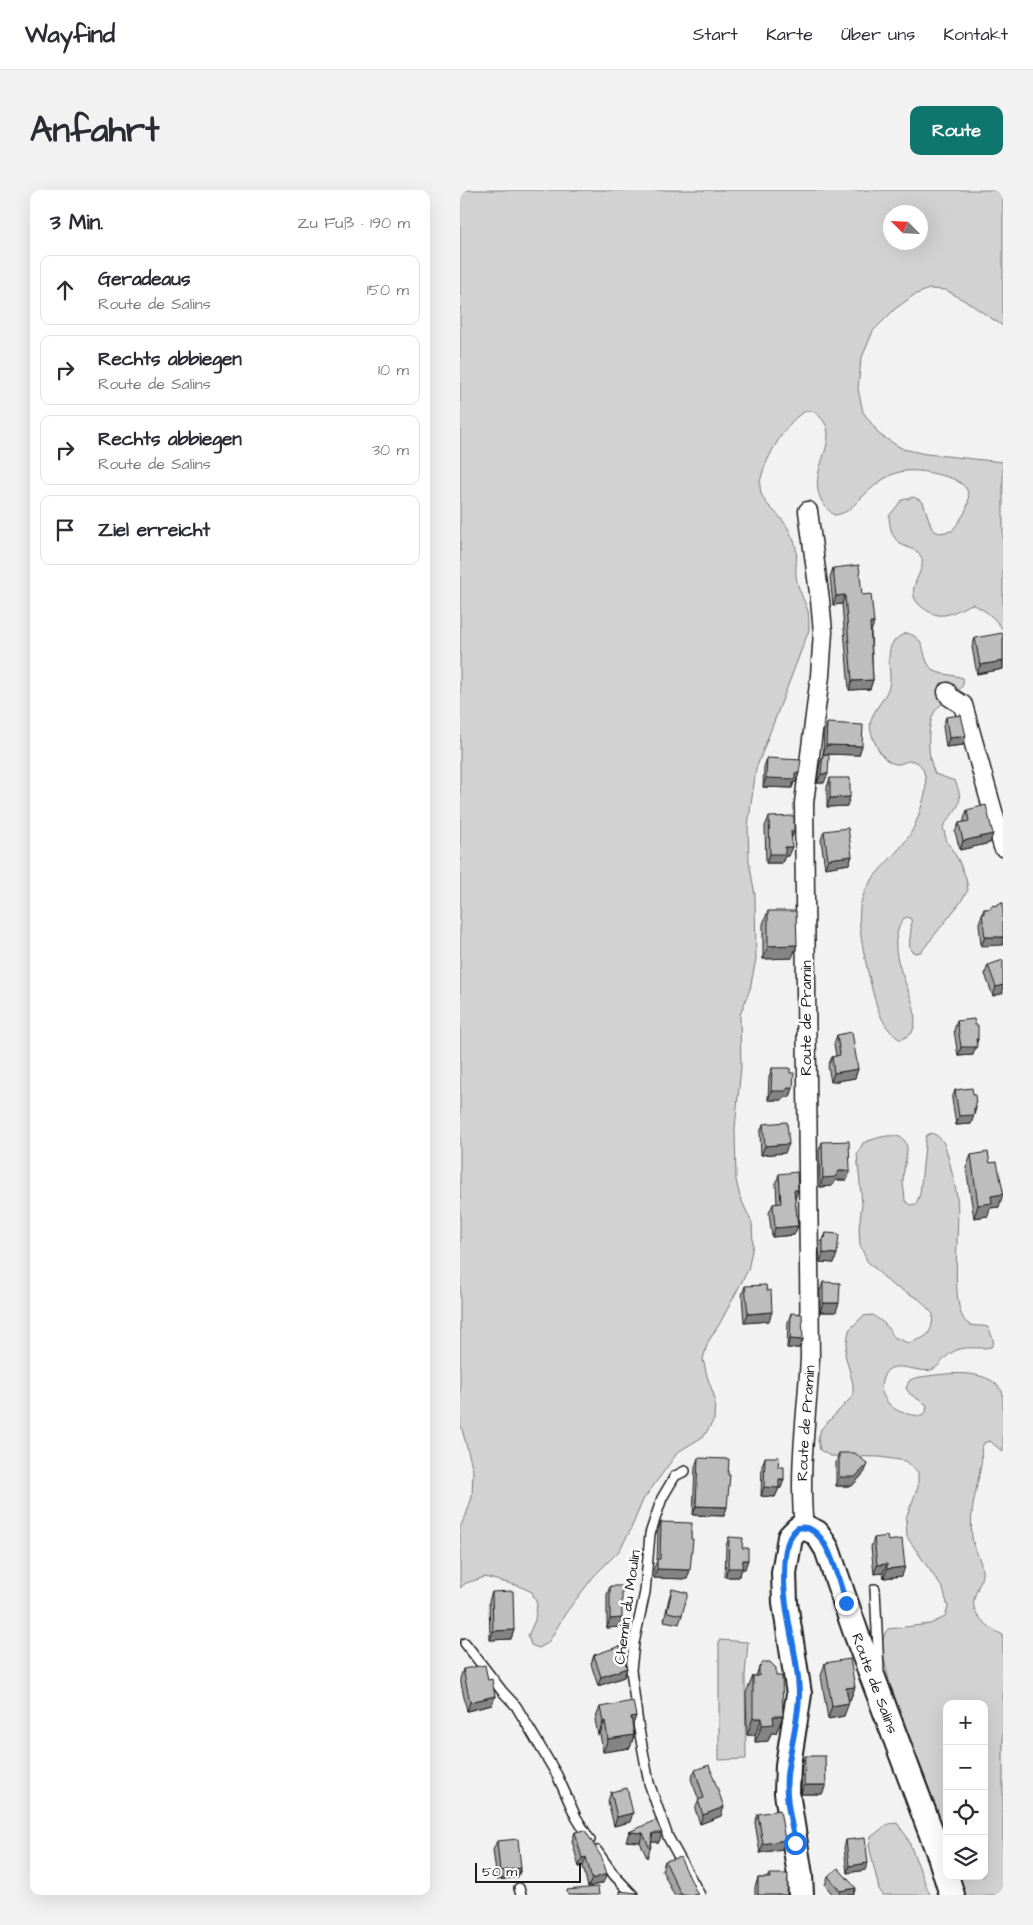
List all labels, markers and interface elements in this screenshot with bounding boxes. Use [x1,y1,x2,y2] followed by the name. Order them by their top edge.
[25,18,115,52] text: Wayfind
[693,22,738,47] text: Start
[766,22,813,47] text: Karte
[841,22,915,47] text: Über uns
[943,22,1008,47] text: Kontakt
[30,106,159,155] text: Anfahrt
[910,106,1003,155] button: Route
[883,205,928,250] north arrow
[50,208,103,237] text: 3 Min.
[297,212,410,234] text: Zu Fuß · 190 m
[98,266,190,293] text: Geradeaus
[51,276,79,304] icon: ahead
[367,279,409,301] text: 150 m
[98,293,211,315] text: Route de Salins
[98,346,242,373] text: Rechts abbiegen
[51,356,79,384] icon: right
[378,359,409,381] text: 10 m
[98,373,211,395] text: Route de Salins
[98,426,242,453] text: Rechts abbiegen
[51,436,79,464] icon: right
[372,439,409,461] text: 30 m
[98,453,211,475] text: Route de Salins
[51,516,79,544] icon: arrive
[98,517,210,544] text: Ziel erreicht
[796,960,817,1076] street label: Route de Pramin
[792,1364,821,1481] street label: Route de Pramin
[609,1548,646,1666] street label: Chemin du Moulin
[835,1592,858,1615] route end
[846,1630,903,1737] street label: Route de Salins
[943,1700,988,1880] map controls
[943,1700,988,1745] button: +
[943,1745,988,1790] button: −
[943,1790,988,1835] button: locate
[784,1832,807,1855] route start
[943,1835,988,1880] button: layers
[475,1860,581,1883] scale bar
[482,1862,517,1882] text: 50 m

